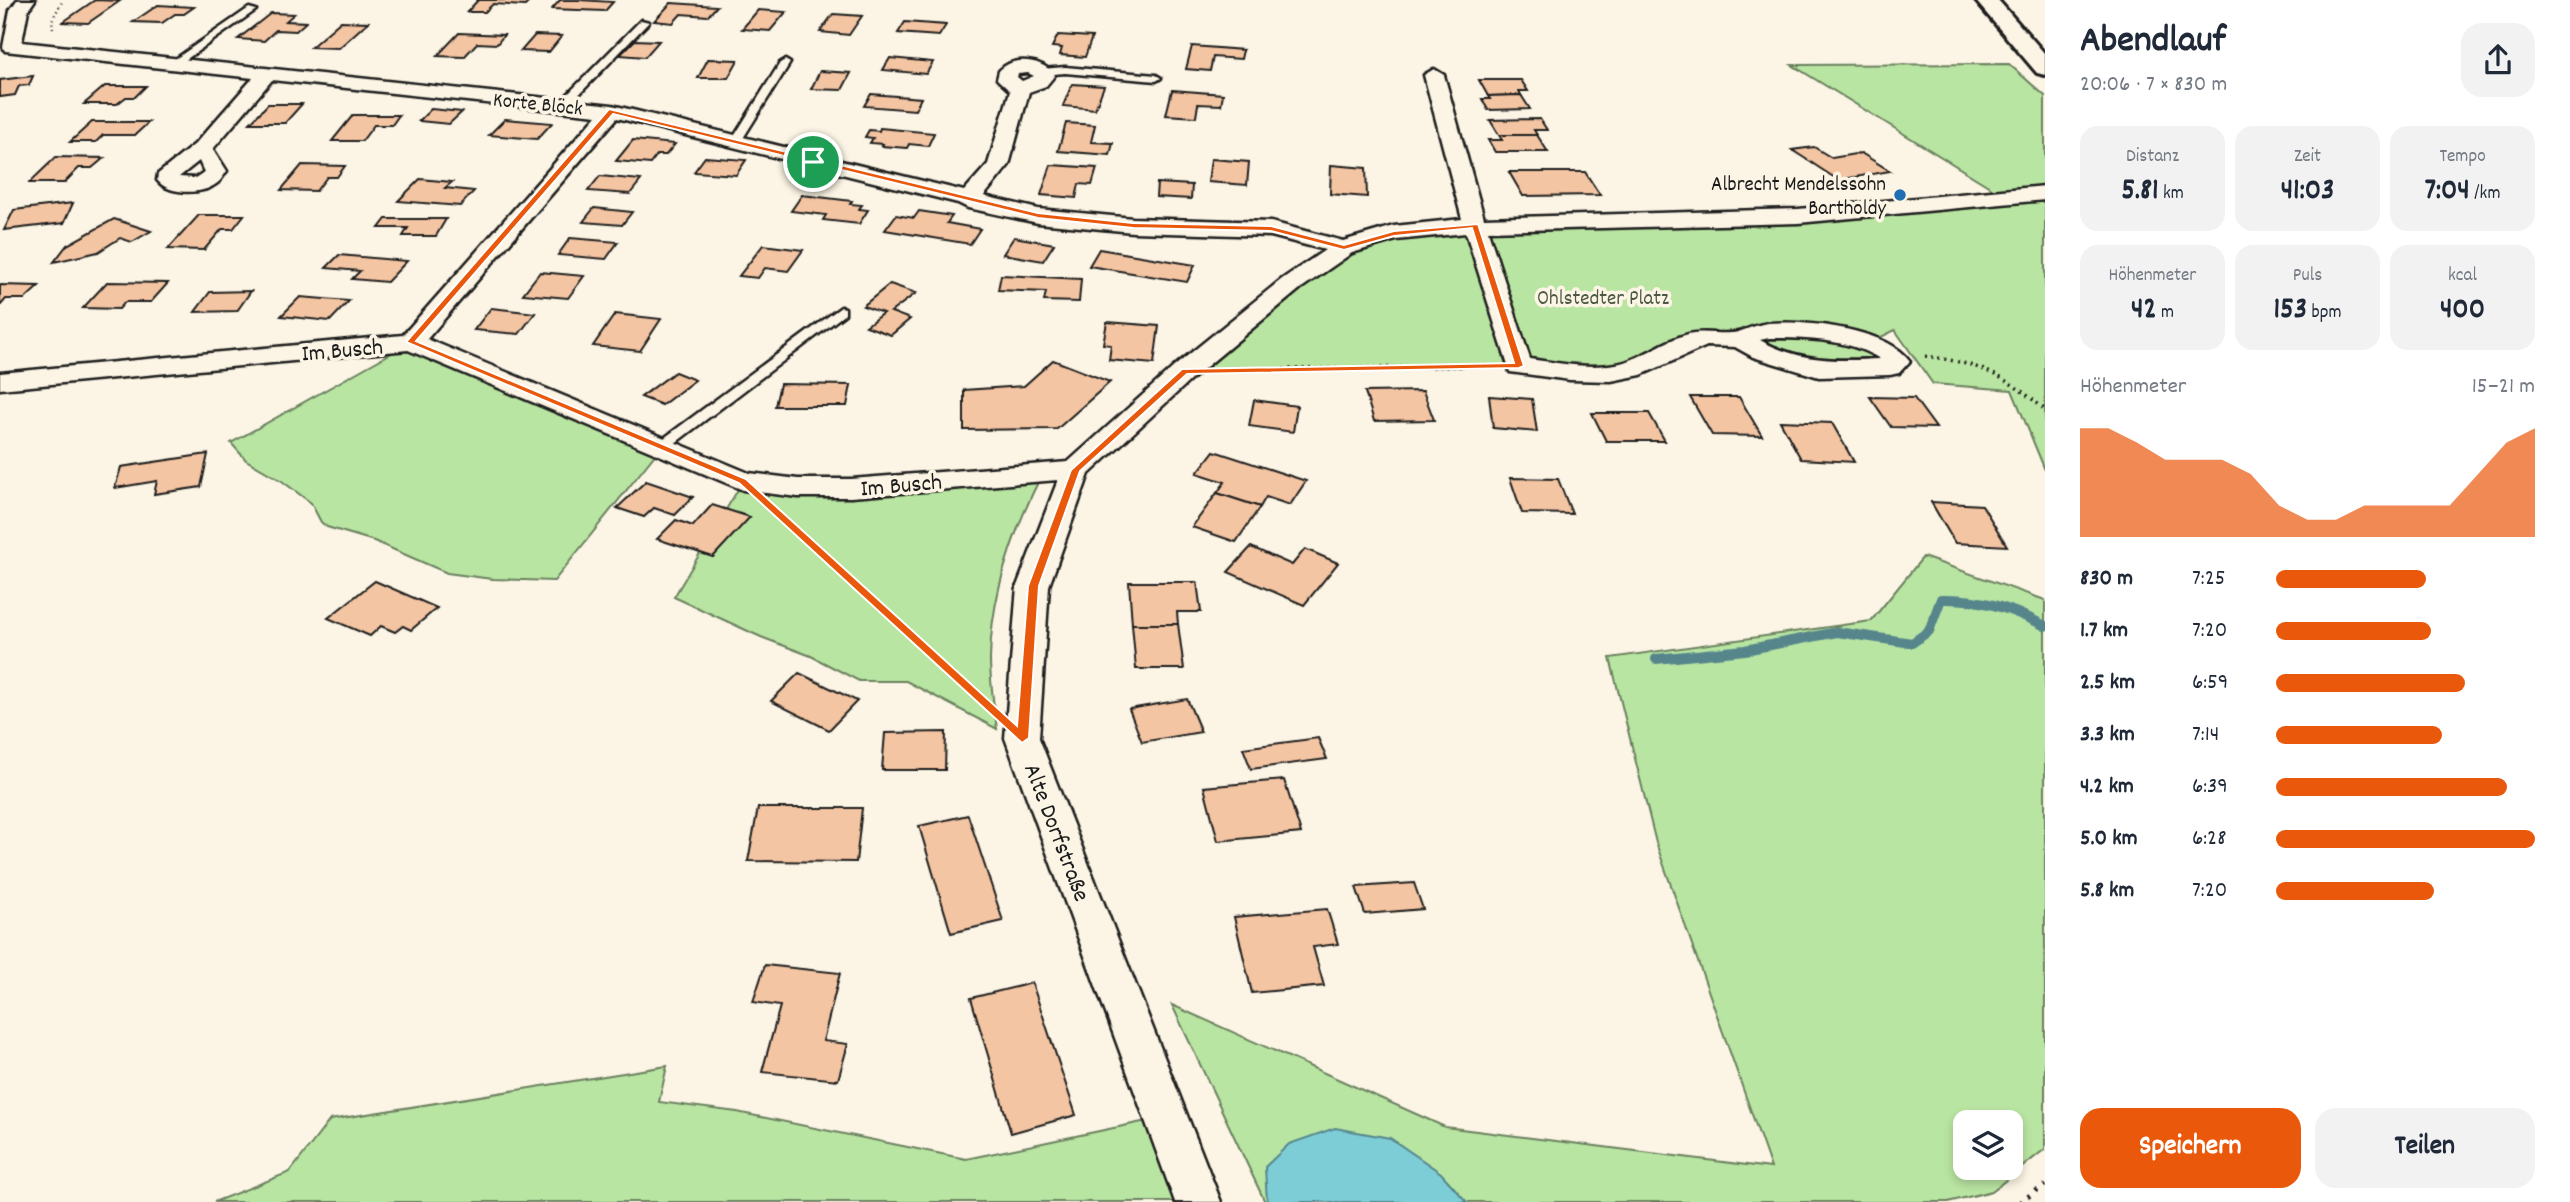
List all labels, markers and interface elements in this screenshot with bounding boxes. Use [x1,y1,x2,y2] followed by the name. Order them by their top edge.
[2080,15,2226,70] text: Abendlauf
[2461,23,2535,97] button: share
[2080,69,2227,102] text: 20:06 · 7 × 830 m
[491,86,584,126] street label: Korte Blöck
[783,132,843,192] pin
[794,143,832,181] icon: arrive
[2126,144,2179,171] text: Distanz
[2294,144,2321,171] text: Zeit
[2439,144,2486,171] text: Tempo
[1711,171,1886,225] place label: Albrecht Mendelssohn Bartholdy
[2121,171,2159,214] text: 5.81
[2281,171,2334,214] text: 41:03
[2425,171,2470,214] text: 7:04
[2159,181,2184,208] text: km
[2470,181,2500,208] text: /km
[1892,187,1908,203] marker: Albrecht Mendelssohn Bartholdy
[2109,263,2196,290] text: Höhenmeter
[2293,263,2322,290] text: Puls
[2448,263,2477,290] text: kcal
[1537,285,1669,315] park label: Ohlstedter Platz
[2131,290,2157,333] text: 42
[2273,290,2307,333] text: 153
[2440,290,2485,333] text: 400
[2157,300,2174,327] text: m
[2307,300,2342,327] text: bpm
[300,331,385,372] street label: Im Busch
[2080,371,2186,404] text: Höhenmeter
[2472,371,2535,404] text: 15–21 m
[859,466,944,507] street label: Im Busch
[2080,563,2133,596] text: 830 m
[2192,563,2225,596] text: 7:25
[2080,615,2128,648] text: 1.7 km
[2192,615,2227,648] text: 7:20
[2080,667,2135,700] text: 2.5 km
[2192,667,2228,700] text: 6:59
[2080,719,2135,752] text: 3.3 km
[2192,719,2219,752] text: 7:14
[1013,759,1097,907] street label: Alte Dorfstraße
[2080,771,2134,804] text: 4.2 km
[2192,771,2228,804] text: 6:39
[2080,823,2138,856] text: 5.0 km
[2192,823,2226,856] text: 6:28
[2080,875,2134,908] text: 5.8 km
[2192,875,2227,908] text: 7:20
[2080,1108,2301,1188] button: Speichern
[2315,1108,2535,1188] button: Teilen
[1953,1110,2023,1180] map controls
[1953,1110,2023,1180] button: layers

